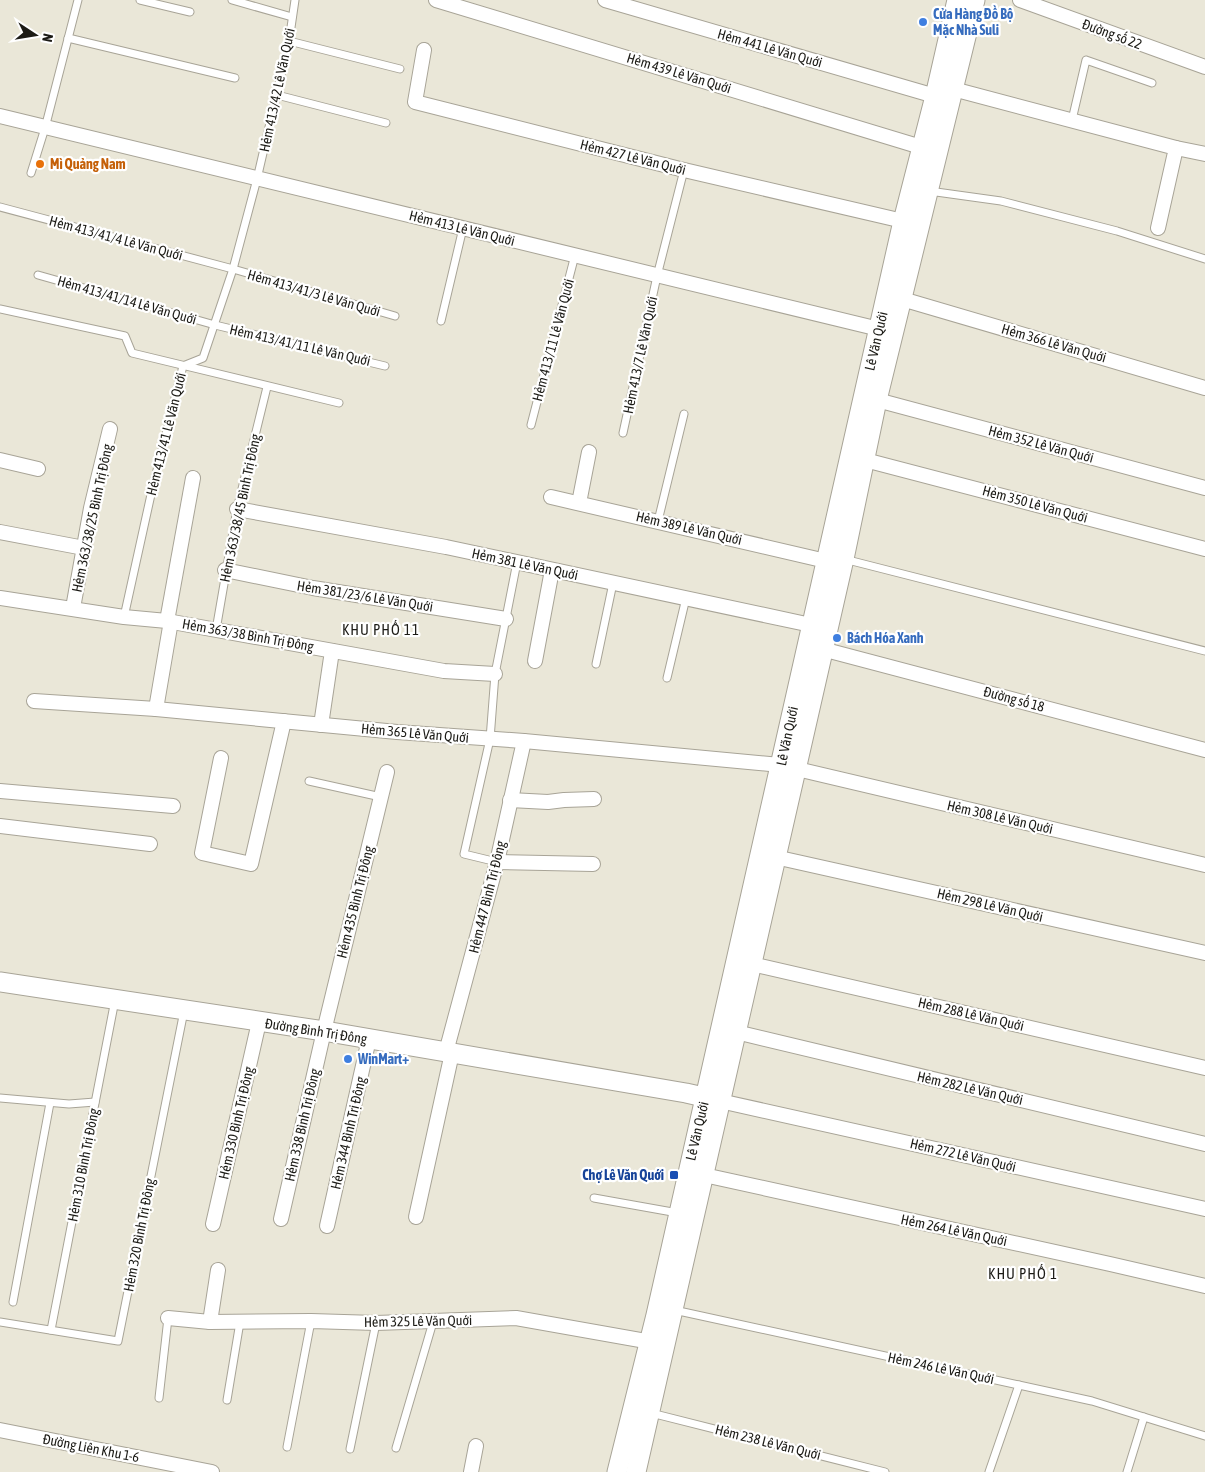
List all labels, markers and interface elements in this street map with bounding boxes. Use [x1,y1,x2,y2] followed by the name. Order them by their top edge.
[933,5,1014,38] place label: Cửa Hàng Đồ Bộ Mặc Nhà Suli
[10,10,60,60] north arrow
[1080,15,1144,52] street label: Đường số 22
[917,16,929,28] marker: Cửa Hàng Đồ Bộ Mặc Nhà Suli
[716,25,824,71] street label: Hẻm 441 Lê Văn Quới
[256,27,298,153] street label: Hẻm 413/42 Lê Văn Quới
[39,32,56,43] text: N
[625,50,733,96] street label: Hẻm 439 Lê Văn Quới
[579,136,687,178] street label: Hẻm 427 Lê Văn Quới
[50,156,126,172] place label: Mì Quảng Nam
[34,158,46,170] marker: Mì Quảng Nam
[408,207,516,249] street label: Hẻm 413 Lê Văn Quới
[48,212,184,264] street label: Hẻm 413/41/4 Lê Văn Quới
[246,266,382,320] street label: Hẻm 413/41/3 Lê Văn Quới
[56,272,198,328] street label: Hẻm 413/41/14 Lê Văn Quới
[529,277,577,403] street label: Hẻm 413/11 Lê Văn Quới
[620,295,660,415] street label: Hẻm 413/7 Lê Văn Quới
[861,310,891,372] street label: Lê Văn Quới
[1000,320,1108,366] street label: Hẻm 366 Lê Văn Quới
[228,321,372,369] street label: Hẻm 413/41/11 Lê Văn Quới
[143,371,189,497] street label: Hẻm 413/41 Lê Văn Quới
[987,422,1095,466] street label: Hẻm 352 Lê Văn Quới
[216,432,264,584] street label: Hẻm 363/38/45 Bình Trị Đông
[68,442,116,594] street label: Hẻm 363/38/25 Bình Trị Đông
[981,482,1089,526] street label: Hẻm 350 Lê Văn Quới
[634,508,744,548] street label: Hẻm 389 Lê Văn Quới
[470,545,580,583] street label: Hẻm 381 Lê Văn Quới
[296,577,434,615] street label: Hẻm 381/23/6 Lê Văn Quới
[181,616,315,654] street label: Hẻm 363/38 Bình Trị Đông
[342,620,420,638] district label: KHU PHỐ 11
[847,630,924,646] place label: Bách Hóa Xanh
[831,632,843,644] marker: Bách Hóa Xanh
[982,682,1047,715] street label: Đường số 18
[773,705,801,767] street label: Lê Văn Quới
[360,720,470,746] street label: Hẻm 365 Lê Văn Quới
[945,797,1055,837] street label: Hẻm 308 Lê Văn Quới
[465,839,509,955] street label: Hẻm 447 Bình Trị Đông
[333,844,377,960] street label: Hẻm 435 Bình Trị Đông
[935,885,1045,925] street label: Hẻm 298 Lê Văn Quới
[916,994,1026,1034] street label: Hẻm 288 Lê Văn Quới
[264,1015,368,1047] street label: Đường Bình Trị Đông
[357,1051,409,1067] place label: WinMart+
[342,1053,354,1065] marker: WinMart+
[215,1065,257,1181] street label: Hẻm 330 Bình Trị Đông
[281,1067,323,1183] street label: Hẻm 338 Bình Trị Đông
[915,1068,1025,1108] street label: Hẻm 282 Lê Văn Quới
[327,1075,369,1191] street label: Hẻm 344 Bình Trị Đông
[682,1100,712,1162] street label: Lê Văn Quới
[64,1107,102,1223] street label: Hẻm 310 Bình Trị Đông
[908,1135,1018,1175] street label: Hẻm 272 Lê Văn Quới
[582,1167,664,1183] place label: Chợ Lê Văn Quới
[668,1169,680,1181] marker: Chợ Lê Văn Quới
[120,1177,158,1293] street label: Hẻm 320 Bình Trị Đông
[899,1211,1009,1249] street label: Hẻm 264 Lê Văn Quới
[988,1264,1058,1282] district label: KHU PHỐ 1
[364,1312,472,1330] street label: Hẻm 325 Lê Văn Quới
[886,1349,996,1387] street label: Hẻm 246 Lê Văn Quới
[714,1421,822,1463] street label: Hẻm 238 Lê Văn Quới
[41,1431,141,1465] street label: Đường Liên Khu 1-6

